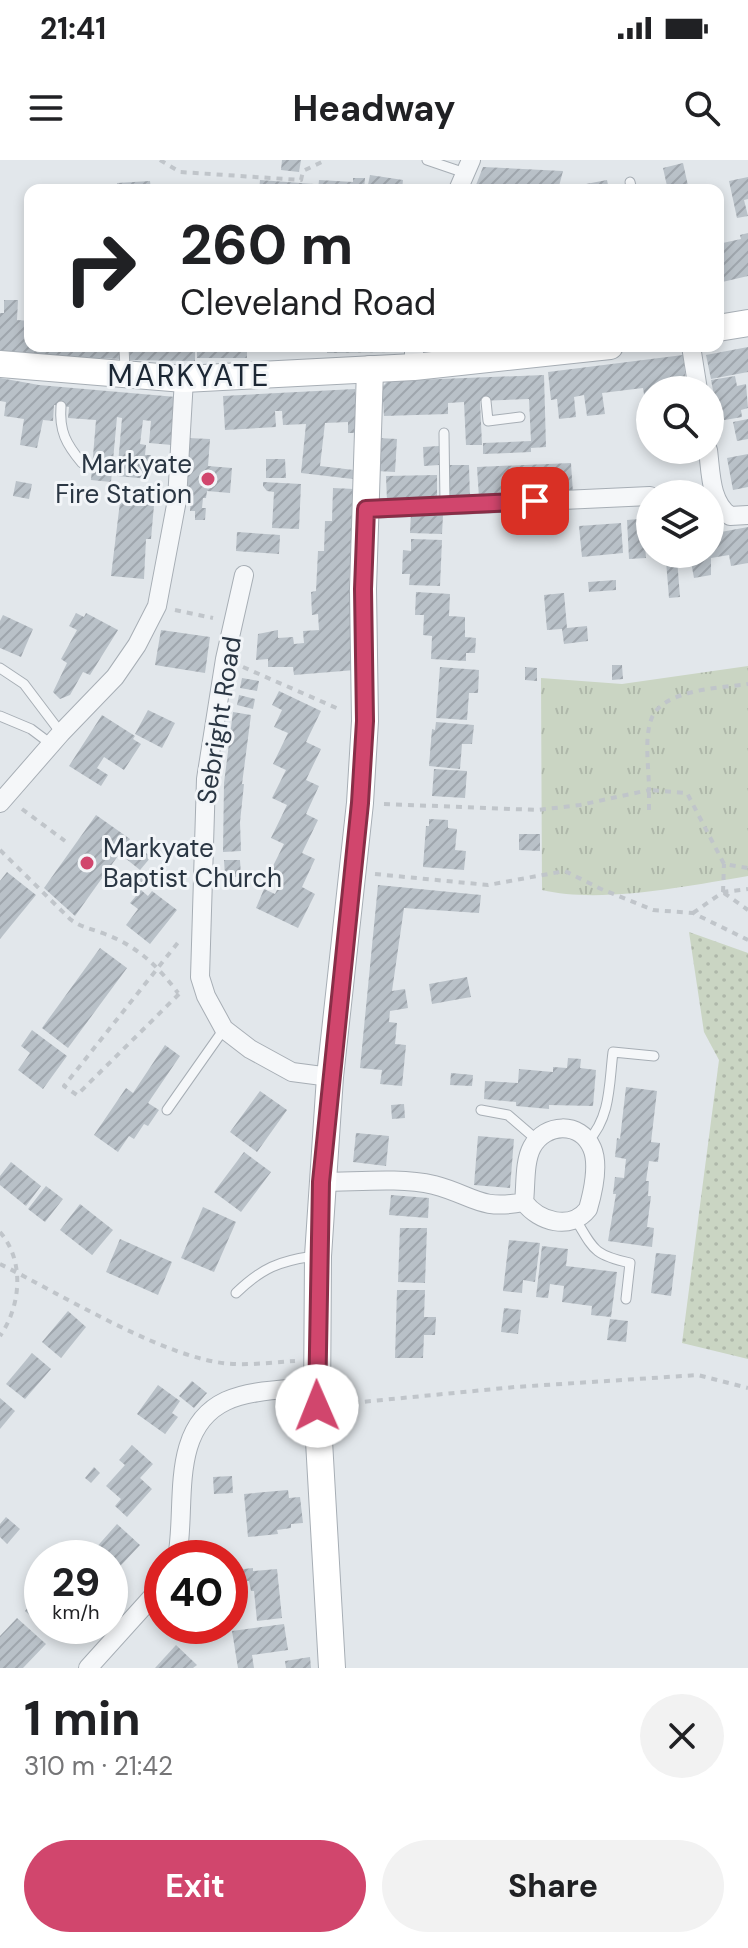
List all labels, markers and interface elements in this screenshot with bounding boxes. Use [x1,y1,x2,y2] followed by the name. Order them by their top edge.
[40,9,106,48] text: 21:41
[293,85,455,132] text: Headway
[24,86,68,130] icon: menu
[680,86,724,130] icon: search
[180,208,353,281] text: 260 m
[48,216,152,320] icon: right
[180,279,436,326] text: Cleveland Road
[107,356,271,395] district label: MARKYATE
[636,376,724,568] map controls
[636,376,724,464] button: search
[55,447,192,511] place label: Markyate Fire Station
[501,467,569,535] pin
[199,470,217,488] marker: Markyate Fire Station
[513,479,557,523] icon: arrive
[636,480,724,568] button: layers
[189,634,249,806] street label: Sebright Road
[103,831,282,895] place label: Markyate Baptist Church
[78,854,96,872] marker: Markyate Baptist Church
[275,1364,359,1448] position arrow
[144,1540,248,1644] speed limit sign: 40
[52,1556,100,1608] text: 29
[52,1599,100,1625] text: km/h
[24,1687,141,1750] text: 1 min
[640,1694,724,1778] button: close
[24,1749,173,1783] text: 310 m · 21:42
[24,1840,366,1932] button: Exit
[382,1840,724,1932] button: Share

